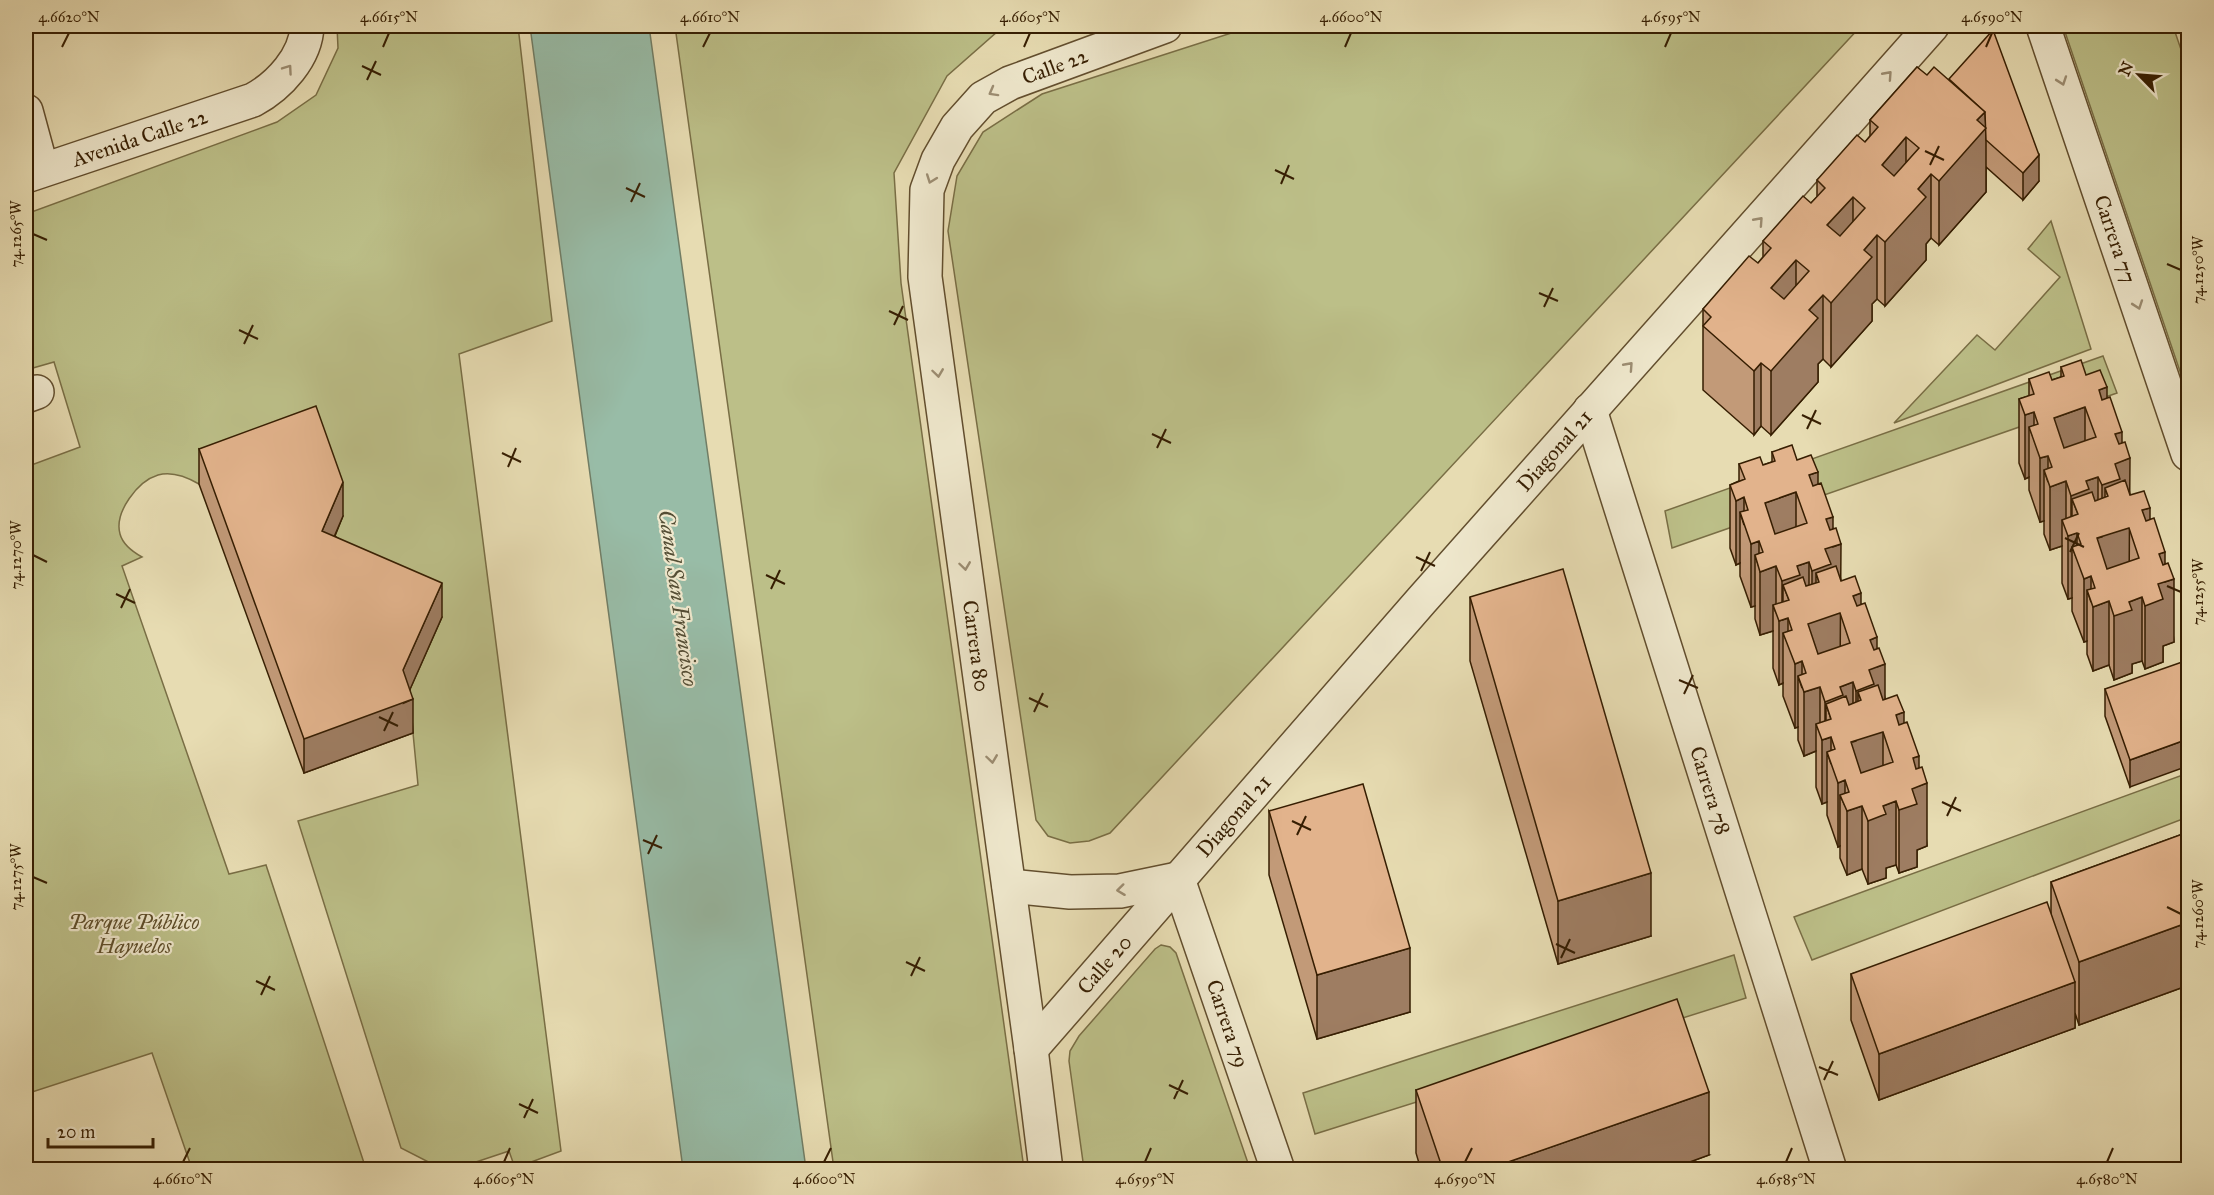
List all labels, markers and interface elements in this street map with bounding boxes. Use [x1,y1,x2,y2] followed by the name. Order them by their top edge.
[38,8,100,26] text: 4.6620°N
[360,8,418,26] text: 4.6615°N
[680,8,740,26] text: 4.6610°N
[999,8,1061,26] text: 4.6605°N
[1320,8,1383,26] text: 4.6600°N
[1641,8,1701,26] text: 4.6595°N
[1961,8,2023,26] text: 4.6590°N
[1018,42,1092,90] street label: Calle 22
[2109,45,2169,105] north arrow
[2114,58,2138,79] text: N
[281,64,292,75] one-way arrow
[1881,71,1892,82] one-way arrow
[2055,75,2067,86] one-way arrow
[989,85,1000,96] one-way arrow
[68,103,212,173] street label: Avenida Calle 22
[925,174,938,184] one-way arrow
[2088,192,2142,287] street label: Carrera 77
[7,200,25,268] text: 74.1265°W
[1752,217,1763,227] one-way arrow
[2189,235,2207,304] text: 74.1250°W
[2131,299,2144,310] one-way arrow
[1622,362,1633,373] one-way arrow
[932,368,944,377] one-way arrow
[1511,404,1598,497] street label: Diagonal 21
[653,508,704,688] water label: Canal San Francisco
[7,520,25,589] text: 74.1270°W
[2189,558,2207,625] text: 74.1255°W
[958,561,970,571] one-way arrow
[957,599,995,693] street label: Carrera 80
[1684,743,1736,838] street label: Carrera 78
[985,755,997,764] one-way arrow
[1191,769,1277,863] street label: Diagonal 21
[7,843,25,911] text: 74.1275°W
[2189,879,2207,948] text: 74.1260°W
[1116,883,1125,896] one-way arrow
[69,909,199,959] park label: Parque Público Hayuelos
[1072,929,1137,1000] street label: Calle 20
[1201,976,1255,1071] street label: Carrera 79
[48,1111,153,1149] scale bar
[57,1121,95,1143] text: 20 m
[153,1170,213,1188] text: 4.6610°N
[473,1170,535,1188] text: 4.6605°N
[793,1170,856,1188] text: 4.6600°N
[1115,1170,1175,1188] text: 4.6595°N
[1434,1170,1496,1188] text: 4.6590°N
[1756,1170,1816,1188] text: 4.6585°N
[2076,1170,2138,1188] text: 4.6580°N

